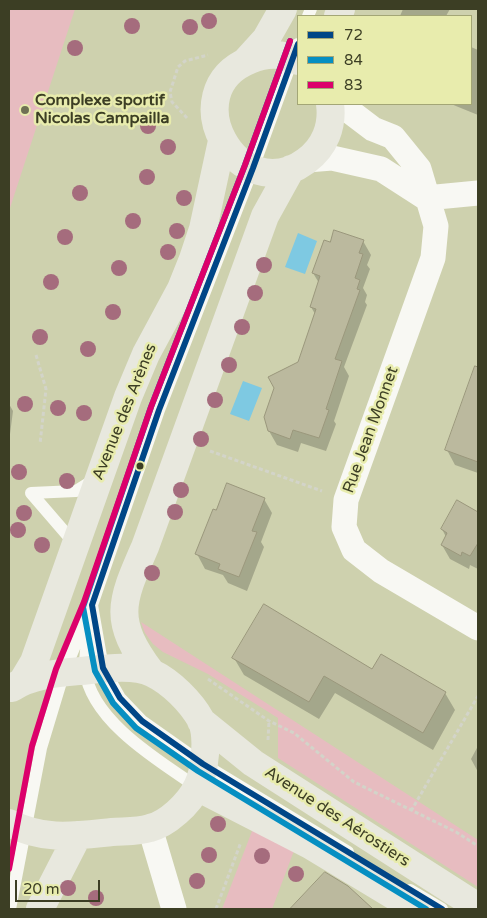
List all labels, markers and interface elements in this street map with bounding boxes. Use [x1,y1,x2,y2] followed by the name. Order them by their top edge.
[297,15,472,105] legend
[344,26,363,44] text: 72
[344,51,363,69] text: 84
[344,76,363,94] text: 83
[35,91,170,129] place label: Complexe sportif Nicolas Campailla
[19,104,31,116] marker: Complexe sportif Nicolas Campailla
[89,341,161,483] street label: Avenue des Arènes
[339,364,403,496] street label: Rue Jean Monnet
[135,461,145,471] unlabelled marker
[261,763,413,871] street label: Avenue des Aérostiers
[18,870,102,902] scale bar
[23,880,60,898] text: 20 m

